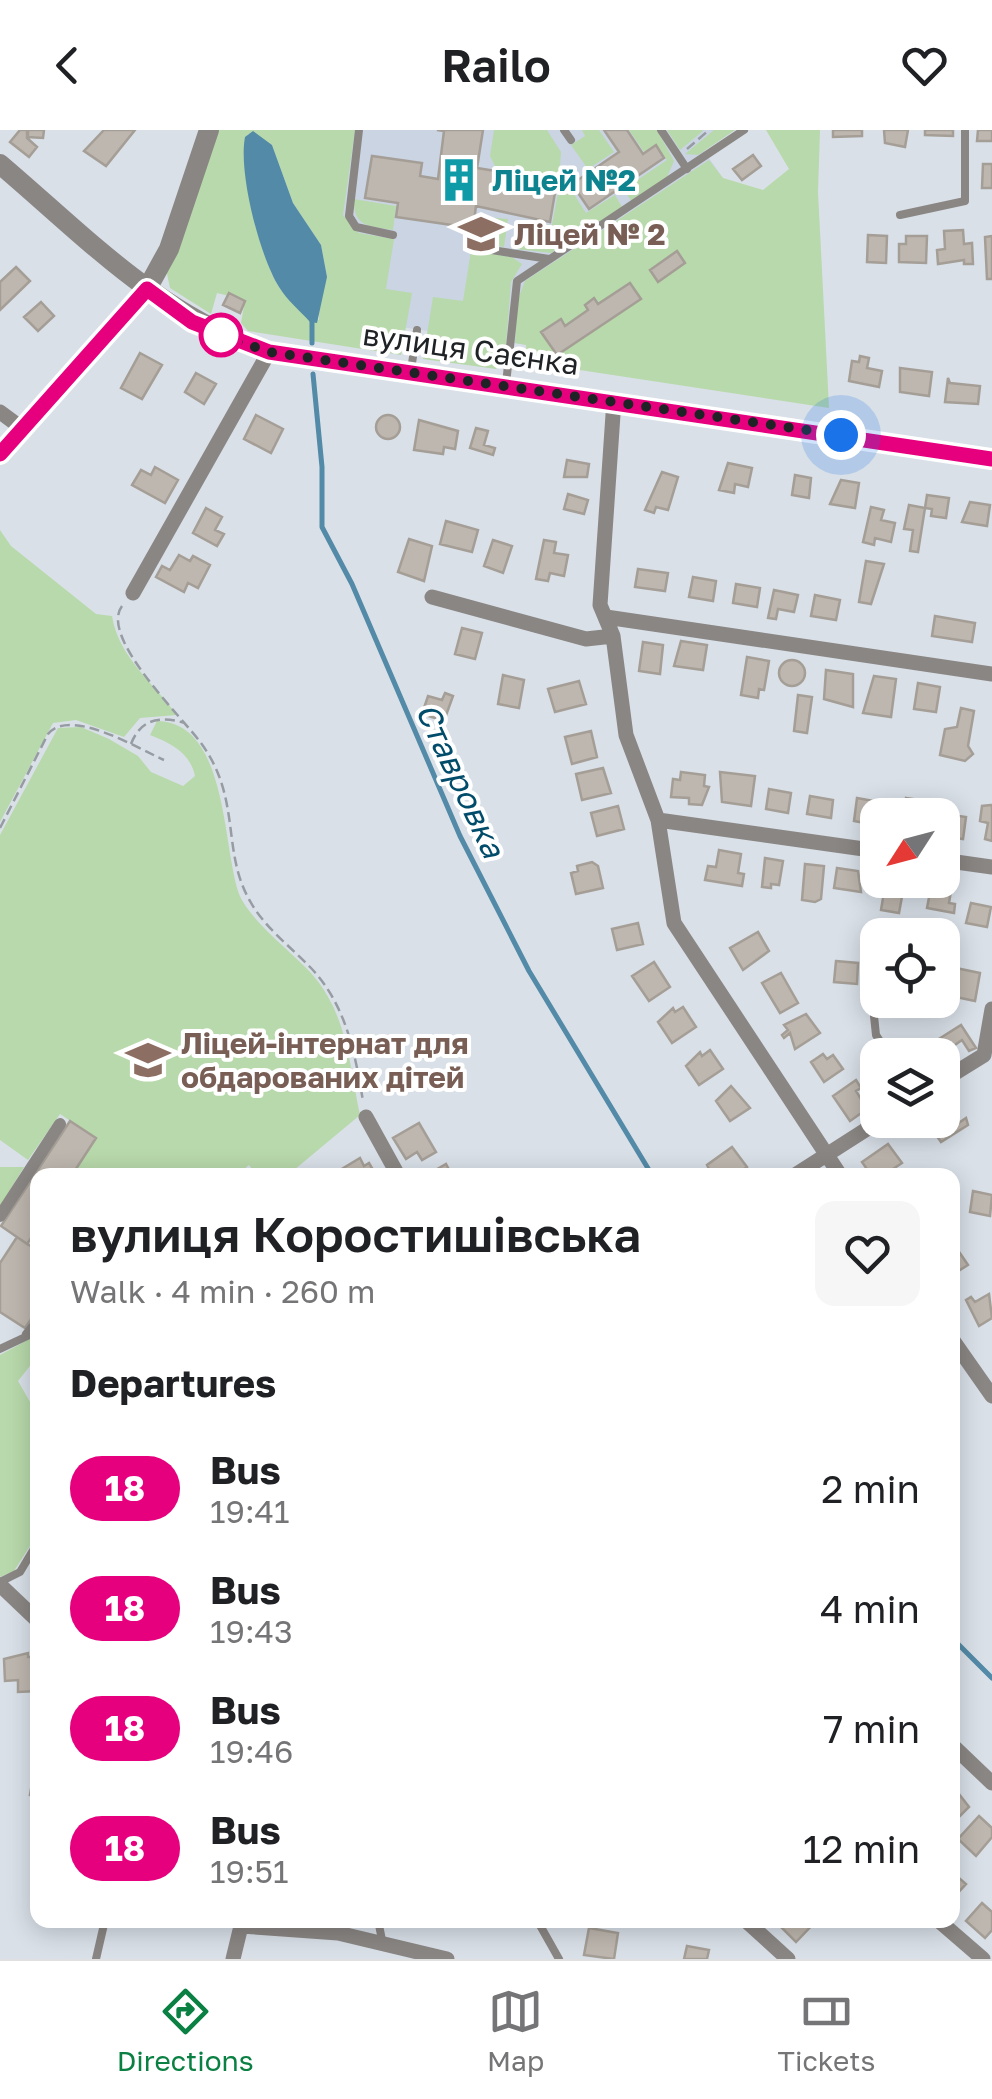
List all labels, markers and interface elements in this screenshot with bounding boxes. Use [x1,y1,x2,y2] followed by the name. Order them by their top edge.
[40,38,95,93] icon: back
[441,38,551,92] text: Railo
[897,38,952,93] icon: heart
[435,156,483,204] building icon: Ліцей №2
[492,162,636,198] place label: Ліцей №2
[457,210,505,258] school or university icon: Ліцей № 2
[514,216,665,252] place label: Ліцей № 2
[200,314,242,356] unlabelled marker
[361,316,581,382] street label: вулиця Саєнка
[816,410,866,460] your location
[409,697,514,865] water label: Ставровка
[860,798,960,898] north arrow
[860,798,960,1138] map controls
[860,918,960,1018] button: locate
[181,1025,469,1095] place label: Ліцей-інтернат для обдарованих дітей
[124,1036,172,1084] school or university icon: Ліцей-інтернат для обдарованих дітей
[860,1038,960,1138] button: layers
[815,1201,920,1306] button: heart
[70,1205,641,1263] text: вулиця Коростишівська
[70,1272,375,1310] text: Walk · 4 min · 260 m
[70,1360,276,1405] text: Departures
[210,1447,281,1492] text: Bus
[821,1466,920,1511] text: 2 min
[105,1467,145,1509] text: 18
[210,1492,290,1530] text: 19:41
[210,1567,281,1612] text: Bus
[820,1586,920,1631] text: 4 min
[105,1587,145,1629] text: 18
[210,1612,293,1650] text: 19:43
[210,1687,281,1732] text: Bus
[823,1706,920,1751] text: 7 min
[105,1707,145,1749] text: 18
[210,1732,293,1770] text: 19:46
[210,1807,281,1852] text: Bus
[803,1826,920,1871] text: 12 min
[105,1827,145,1869] text: 18
[210,1852,289,1890] text: 19:51
[117,1984,254,2077] tab: Directions
[487,1984,544,2077] tab: Map
[778,1984,875,2077] tab: Tickets

